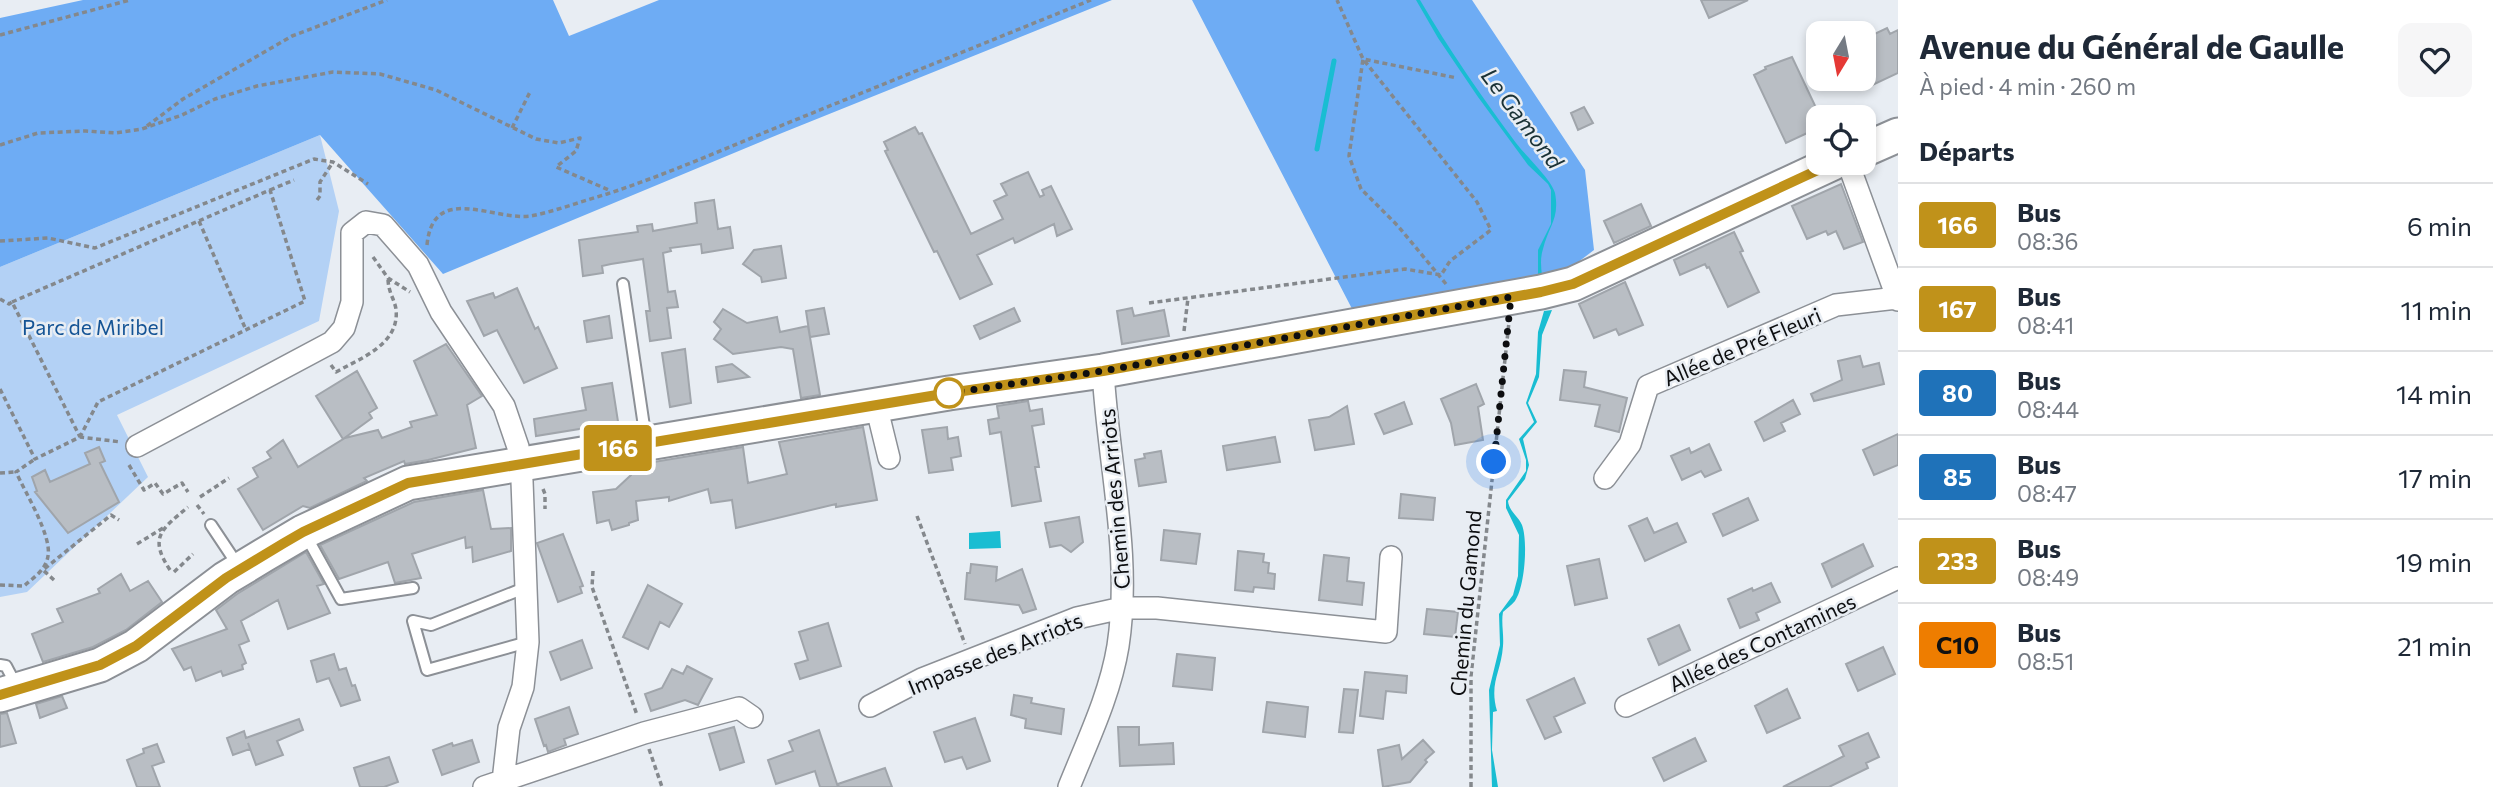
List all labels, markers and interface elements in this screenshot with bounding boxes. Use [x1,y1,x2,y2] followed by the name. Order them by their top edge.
[1806,21,1876,91] north arrow
[1806,21,1876,175] map controls
[2398,23,2472,97] button: heart
[1919,25,2344,66] text: Avenue du Général de Gaulle
[1476,62,1571,175] water label: Le Gamond
[1919,72,2136,100] text: À pied · 4 min · 260 m
[1806,105,1876,175] button: locate
[1919,135,2015,166] text: Départs
[2017,196,2061,227] text: Bus
[1937,210,1978,239] text: 166
[2407,210,2472,241] text: 6 min
[2017,227,2078,255] text: 08:36
[2017,280,2061,311] text: Bus
[1938,294,1977,323] text: 167
[2401,294,2472,325] text: 11 min
[1659,302,1825,390] street label: Allée de Pré Fleuri
[2017,311,2074,339] text: 08:41
[22,314,164,339] park label: Parc de Miribel
[2017,364,2061,395] text: Bus
[934,378,964,408] unlabelled marker
[1942,378,1973,407] text: 80
[2396,378,2472,409] text: 14 min
[2017,395,2079,423] text: 08:44
[1094,408,1134,590] street label: Chemin des Arriots
[578,425,658,471] line badge: 166
[598,433,638,462] text: 166
[1476,444,1511,479] your location
[2017,448,2061,479] text: Bus
[1943,462,1972,491] text: 85
[2398,462,2472,493] text: 17 min
[2017,479,2077,507] text: 08:47
[1444,509,1486,697] street label: Chemin du Gamond
[2017,532,2061,563] text: Bus
[1937,546,1978,575] text: 233
[2396,546,2472,577] text: 19 min
[2017,563,2079,591] text: 08:49
[1665,588,1859,696] street label: Allée des Contamines
[904,607,1086,699] street label: Impasse des Arriots
[2017,616,2061,647] text: Bus
[1936,630,1979,659] text: C10
[2397,630,2472,661] text: 21 min
[2017,647,2074,675] text: 08:51

